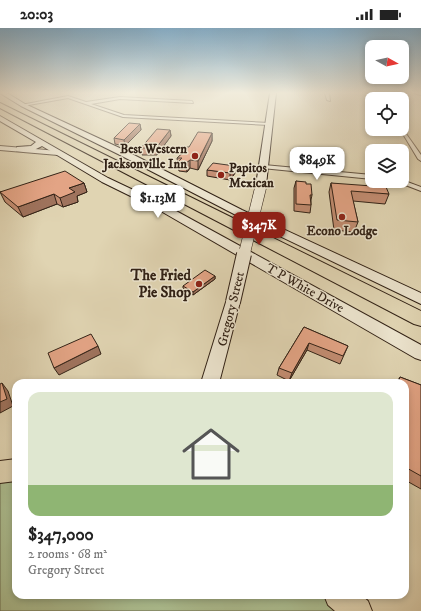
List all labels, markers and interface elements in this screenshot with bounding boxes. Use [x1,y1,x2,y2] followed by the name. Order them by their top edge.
[20,5,53,24] text: 20:03
[365,40,409,84] north arrow
[365,40,409,188] map controls
[365,92,409,136] button: locate
[101,141,187,173] place label: Best Western Jacksonville Inn
[365,144,409,188] button: layers
[289,147,345,181] pin: $849K
[190,151,200,161] marker: Best Western Jacksonville Inn
[299,152,335,168] text: $849K
[229,160,274,191] place label: Papitos Mexican
[216,170,226,180] marker: Papitos Mexican
[125,185,191,219] pin: $1.13M
[140,190,176,206] text: $1.13M
[231,212,287,246] pin: $347K
[337,212,347,222] marker: Econo Lodge
[242,217,276,233] text: $347K
[307,223,378,240] place label: Econo Lodge
[263,260,347,316] street label: T P White Drive
[130,266,192,302] place label: The Fried Pie Shop
[214,270,248,348] street label: Gregory Street
[194,279,204,289] marker: The Fried Pie Shop
[175,418,247,490] icon: home
[28,524,94,546] text: $347,000
[28,546,107,562] text: 2 rooms · 68 m²
[28,562,104,578] text: Gregory Street

